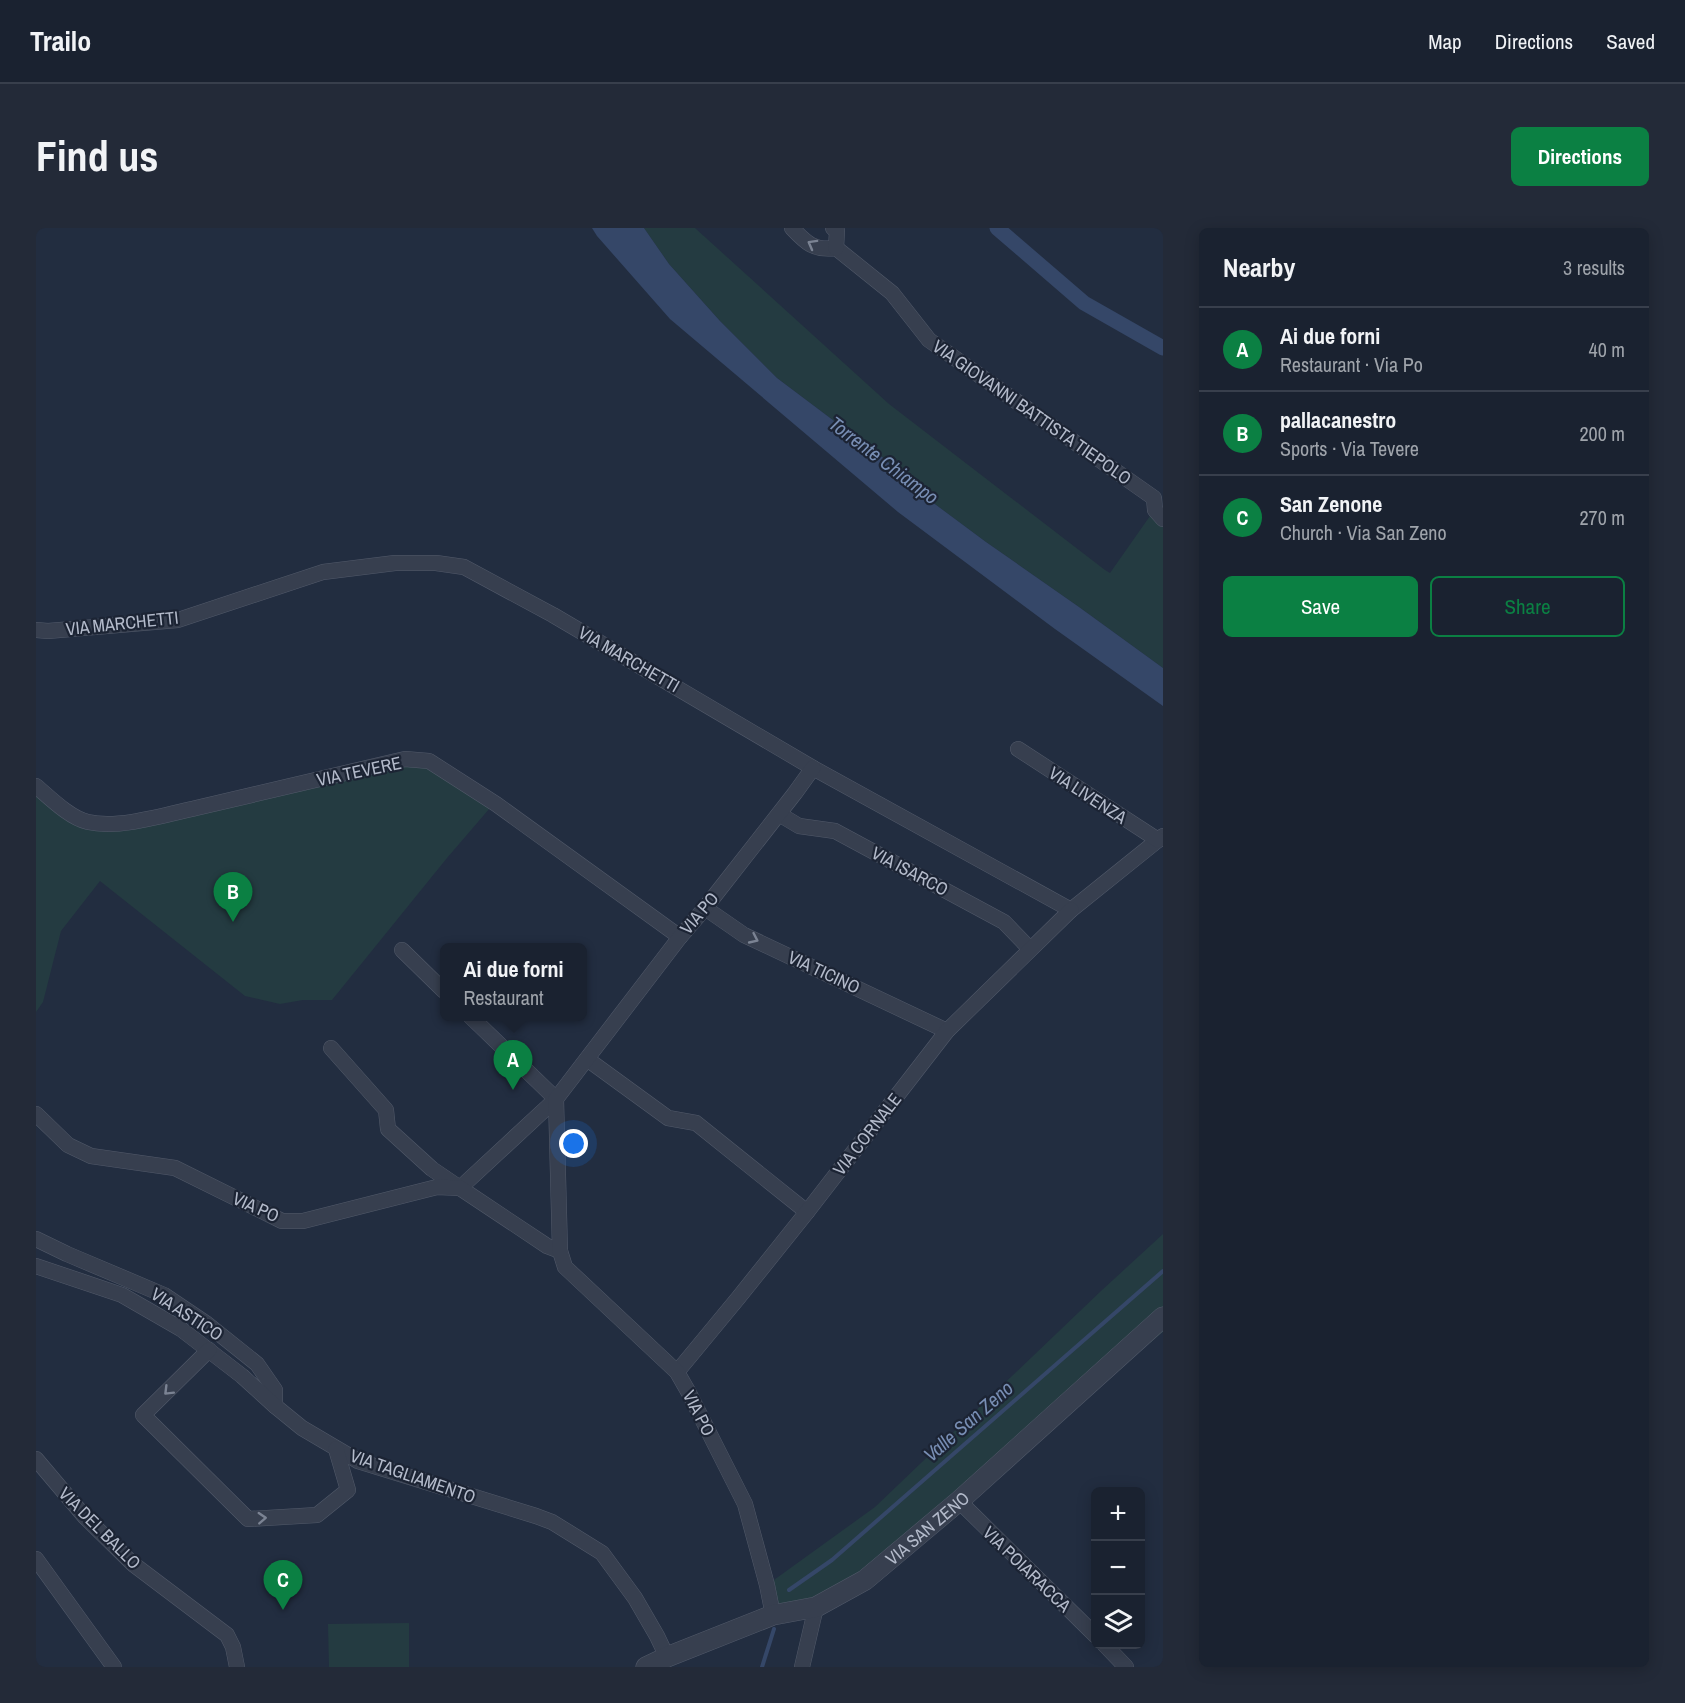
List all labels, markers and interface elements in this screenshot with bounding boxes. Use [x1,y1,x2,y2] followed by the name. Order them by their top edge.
[30,22,91,60] text: Trailo
[1428,27,1462,56] text: Map
[1495,27,1573,56] text: Directions
[1606,27,1655,56] text: Saved
[1511,127,1649,186] button: Directions
[36,128,158,184] text: Find us
[808,240,818,251] one-way arrow
[1223,250,1295,285] text: Nearby
[1563,254,1625,281] text: 3 results
[1280,321,1380,351] text: Ai due forni
[927,334,1137,490] street label: VIA GIOVANNI BATTISTA TIEPOLO
[1237,336,1248,363] text: A
[1589,336,1625,363] text: 40 m
[1280,351,1423,378] text: Restaurant · Via Po
[1280,405,1396,435] text: pallacanestro
[824,410,944,510] water label: Torrente Chiampo
[1237,420,1248,447] text: B
[1579,420,1625,447] text: 200 m
[1280,435,1419,462] text: Sports · Via Tevere
[1280,489,1382,519] text: San Zenone
[1237,504,1248,531] text: C
[1579,504,1625,531] text: 270 m
[1280,519,1447,546] text: Church · Via San Zeno
[1223,576,1418,637] button: Save
[1430,576,1625,637] button: Share
[64,605,180,641] street label: VIA MARCHETTI
[574,620,684,698] street label: VIA MARCHETTI
[314,750,404,792] street label: VIA TEVERE
[1044,760,1132,830] street label: VIA LIVENZA
[867,840,953,902] street label: VIA ISARCO
[214,872,252,922] pin: B
[674,886,724,940] street label: VIA PO
[748,932,759,944] one-way arrow
[440,943,587,1021] popup
[784,944,864,1000] street label: VIA TICINO
[463,954,564,984] text: Ai due forni
[463,984,544,1011] text: Restaurant
[494,1040,532,1090] pin: A
[827,1088,907,1180] street label: VIA CORNALE
[559,1129,588,1158] your location
[229,1186,283,1228] street label: VIA PO
[146,1281,228,1347] street label: VIA ASTICO
[917,1375,1019,1467] water label: Valle San Zeno
[164,1384,174,1395] one-way arrow
[677,1386,721,1440] street label: VIA PO
[347,1443,479,1509] street label: VIA TAGLIAMENTO
[53,1481,147,1575] street label: VIA DEL BALLO
[880,1485,974,1570] street label: VIA SAN ZENO
[1091,1487,1145,1649] map controls
[1091,1487,1145,1541] button: +
[257,1511,266,1524] one-way arrow
[977,1520,1077,1618] street label: VIA POIARACCA
[1091,1541,1145,1595] button: −
[264,1560,302,1610] pin: C
[1091,1595,1145,1649] button: layers

